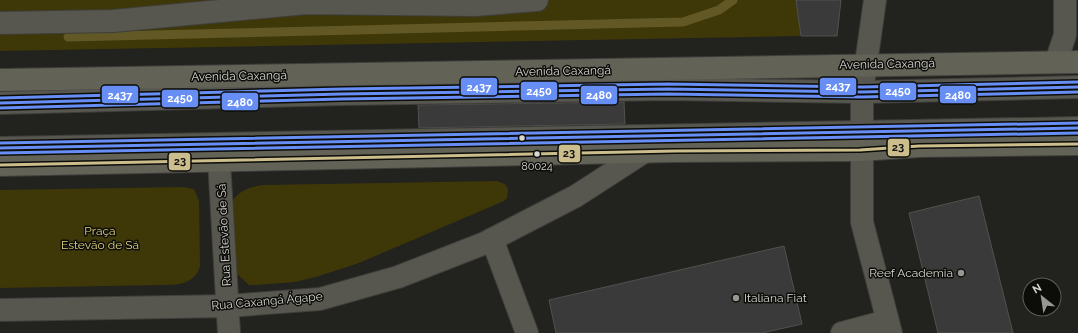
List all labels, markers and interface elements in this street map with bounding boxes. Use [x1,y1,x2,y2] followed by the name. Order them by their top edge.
[839,56,935,72] street label: Avenida Caxangá
[515,63,611,79] street label: Avenida Caxangá
[191,68,287,84] street label: Avenida Caxangá
[460,77,498,96] line badge: 2437
[819,77,857,96] line badge: 2437
[826,80,851,93] text: 2437
[467,81,492,94] text: 2437
[520,81,558,101] line badge: 2450
[879,82,917,101] line badge: 2450
[101,85,139,104] line badge: 2437
[526,85,552,98] text: 2450
[580,85,618,105] line badge: 2480
[885,85,911,98] text: 2450
[939,85,977,104] line badge: 2480
[108,89,133,102] text: 2437
[161,89,199,108] line badge: 2450
[586,89,612,102] text: 2480
[945,89,971,102] text: 2480
[167,92,193,105] text: 2450
[221,92,259,111] line badge: 2480
[227,96,253,109] text: 2480
[517,133,527,143] unlabelled marker
[887,138,910,157] line badge: 23
[892,141,904,154] text: 23
[558,144,581,163] line badge: 23
[563,147,575,160] text: 23
[532,149,542,159] marker: 80024
[168,152,191,171] line badge: 23
[174,155,186,168] text: 23
[521,160,553,173] place label: 80024
[214,183,234,287] street label: Rua Estevão de Sá
[61,224,139,252] park label: Praça Estevão de Sá
[869,266,953,280] place label: Reef Academia
[956,268,966,278] marker: Reef Academia
[1022,277,1062,317] north arrow
[1030,281,1044,297] text: N
[211,289,323,313] street label: Rua Caxangá Ágape
[744,291,807,305] place label: Italiana Fiat
[731,293,741,303] marker: Italiana Fiat

